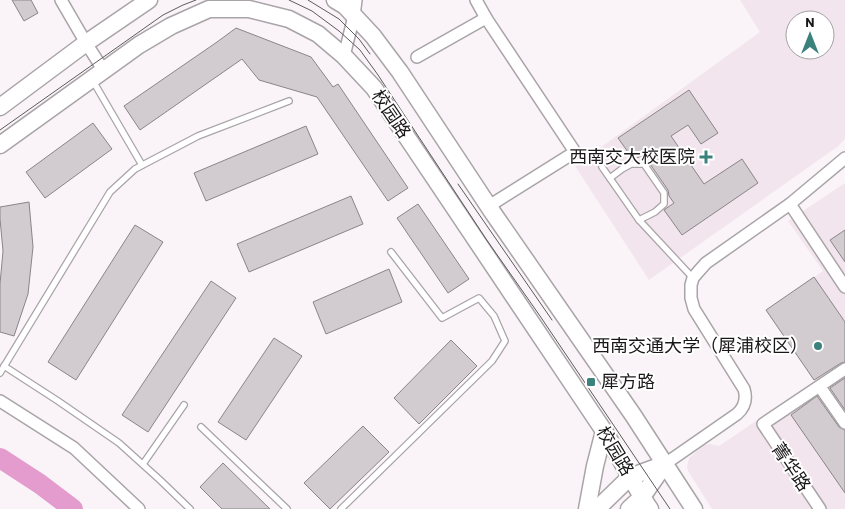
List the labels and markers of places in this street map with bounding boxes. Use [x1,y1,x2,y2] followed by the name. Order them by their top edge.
[569,145,695,167] place label: 西南交大校医院
[699,150,713,164] marker: 西南交大校医院
[592,334,808,356] place label: 西南交通大学（犀浦校区）
[812,340,824,352] marker: 西南交通大学（犀浦校区）
[601,370,655,392] place label: 犀方路
[585,376,597,388] marker: 犀方路

